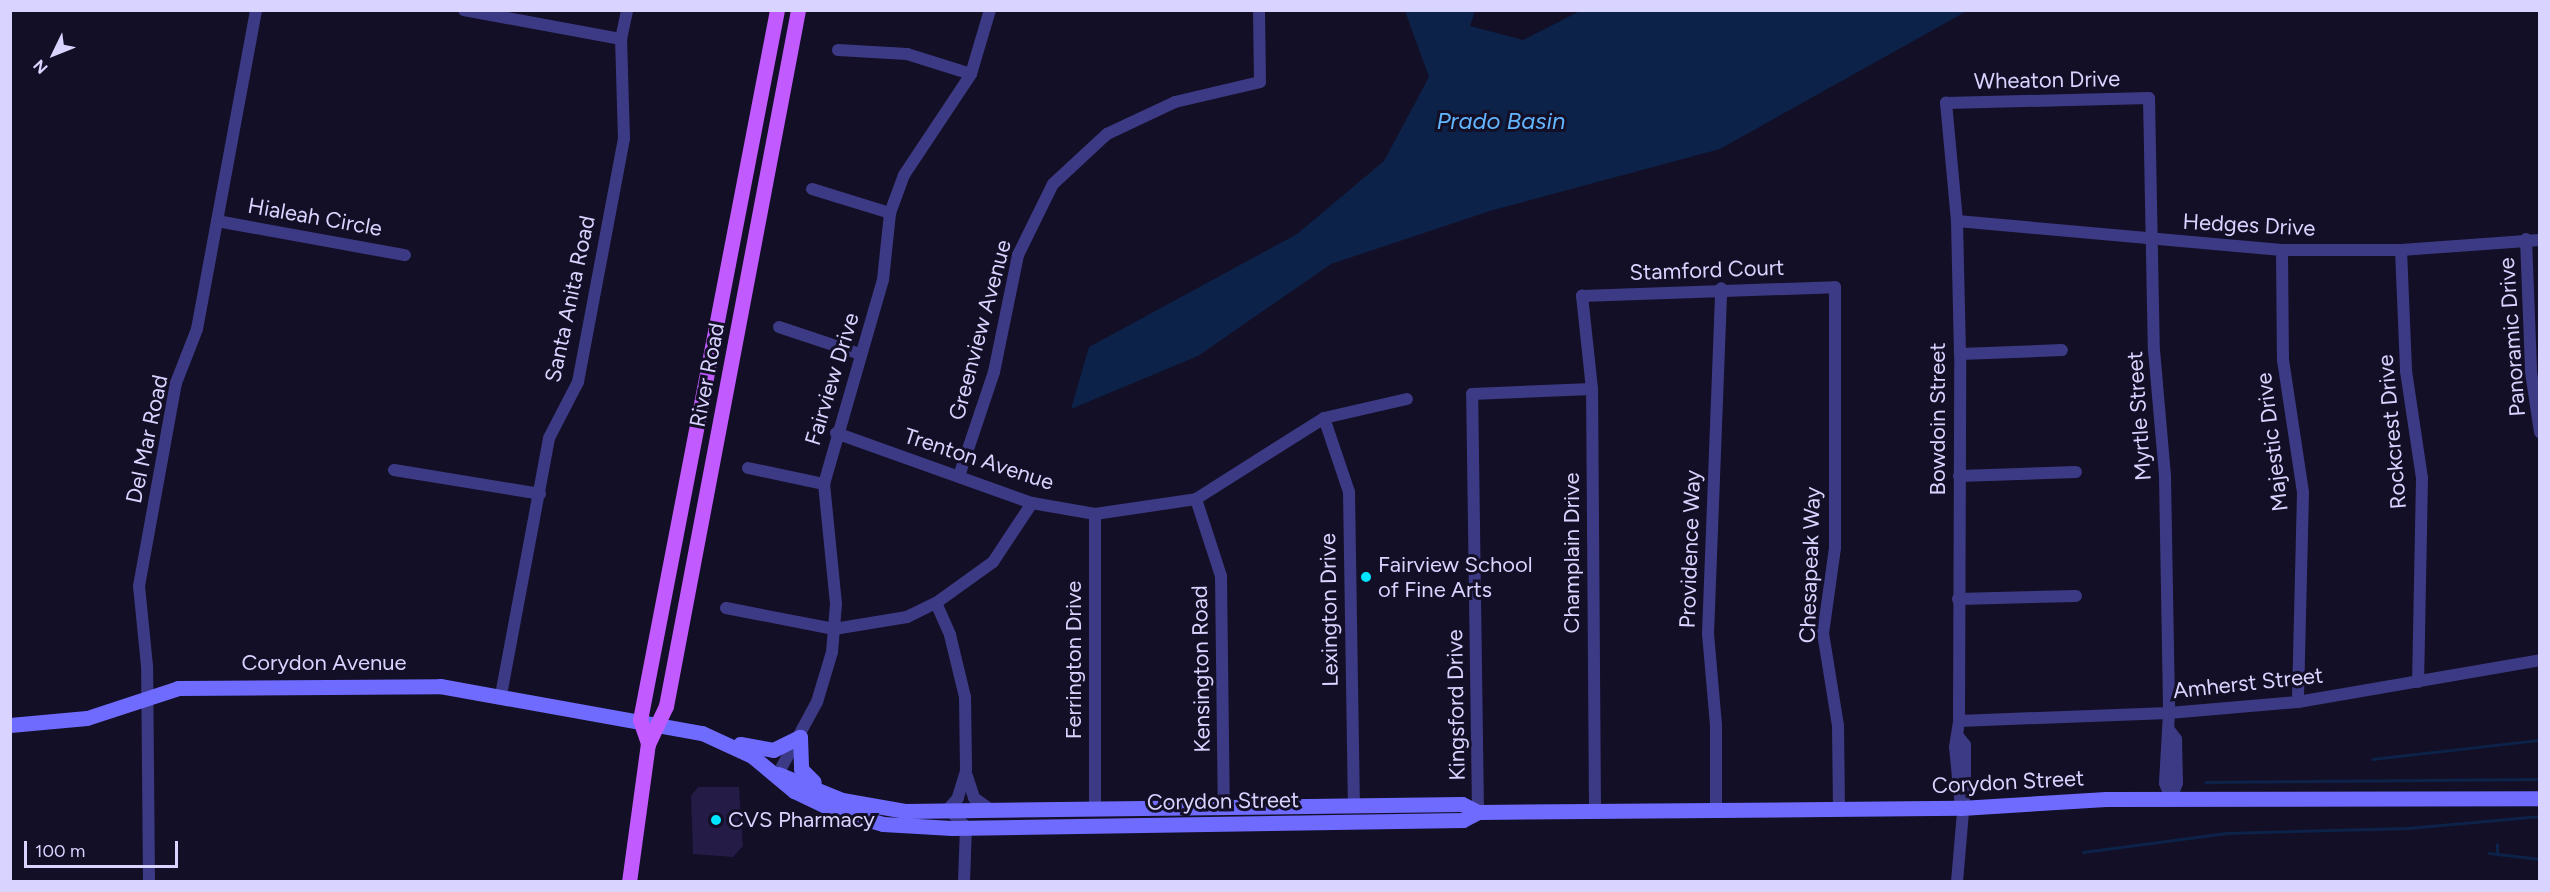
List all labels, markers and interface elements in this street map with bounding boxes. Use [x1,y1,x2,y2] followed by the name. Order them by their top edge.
[24,24,84,84] north arrow
[29,56,52,78] text: N
[1974,66,2120,94] street label: Wheaton Drive
[1436,107,1566,135] water label: Prado Basin
[246,192,384,242] street label: Hialeah Circle
[2182,208,2316,242] street label: Hedges Drive
[539,213,601,385] street label: Santa Anita Road
[943,237,1017,423] street label: Greenview Avenue
[1629,254,1785,286] street label: Stamford Court
[2493,257,2531,417] street label: Panoramic Drive
[799,309,865,449] street label: Fairview Drive
[684,321,730,429] street label: River Road
[1925,343,1951,495] street label: Bowdoin Street
[2121,350,2157,482] street label: Myrtle Street
[2372,354,2412,510] street label: Rockcrest Drive
[2250,371,2294,513] street label: Majestic Drive
[120,372,174,506] street label: Del Mar Road
[901,422,1057,496] street label: Trenton Avenue
[1674,469,1706,629] street label: Providence Way
[1559,473,1585,633] street label: Champlain Drive
[1794,486,1826,644] street label: Chesapeak Way
[1314,533,1344,687] street label: Lexington Drive
[1378,551,1533,602] place label: Fairview School of Fine Arts
[1359,570,1373,584] marker: Fairview School of Fine Arts
[1061,581,1087,739] street label: Ferrington Drive
[1186,585,1216,753] street label: Kensington Road
[1441,629,1471,781] street label: Kingsford Drive
[241,650,407,676] street label: Corydon Avenue
[2172,662,2324,704] street label: Amherst Street
[1931,765,2085,799] street label: Corydon Street
[1147,786,1299,816] street label: Corydon Street
[728,807,875,833] place label: CVS Pharmacy
[709,813,723,827] marker: CVS Pharmacy
[27,829,182,867] scale bar
[35,840,85,862] text: 100 m

